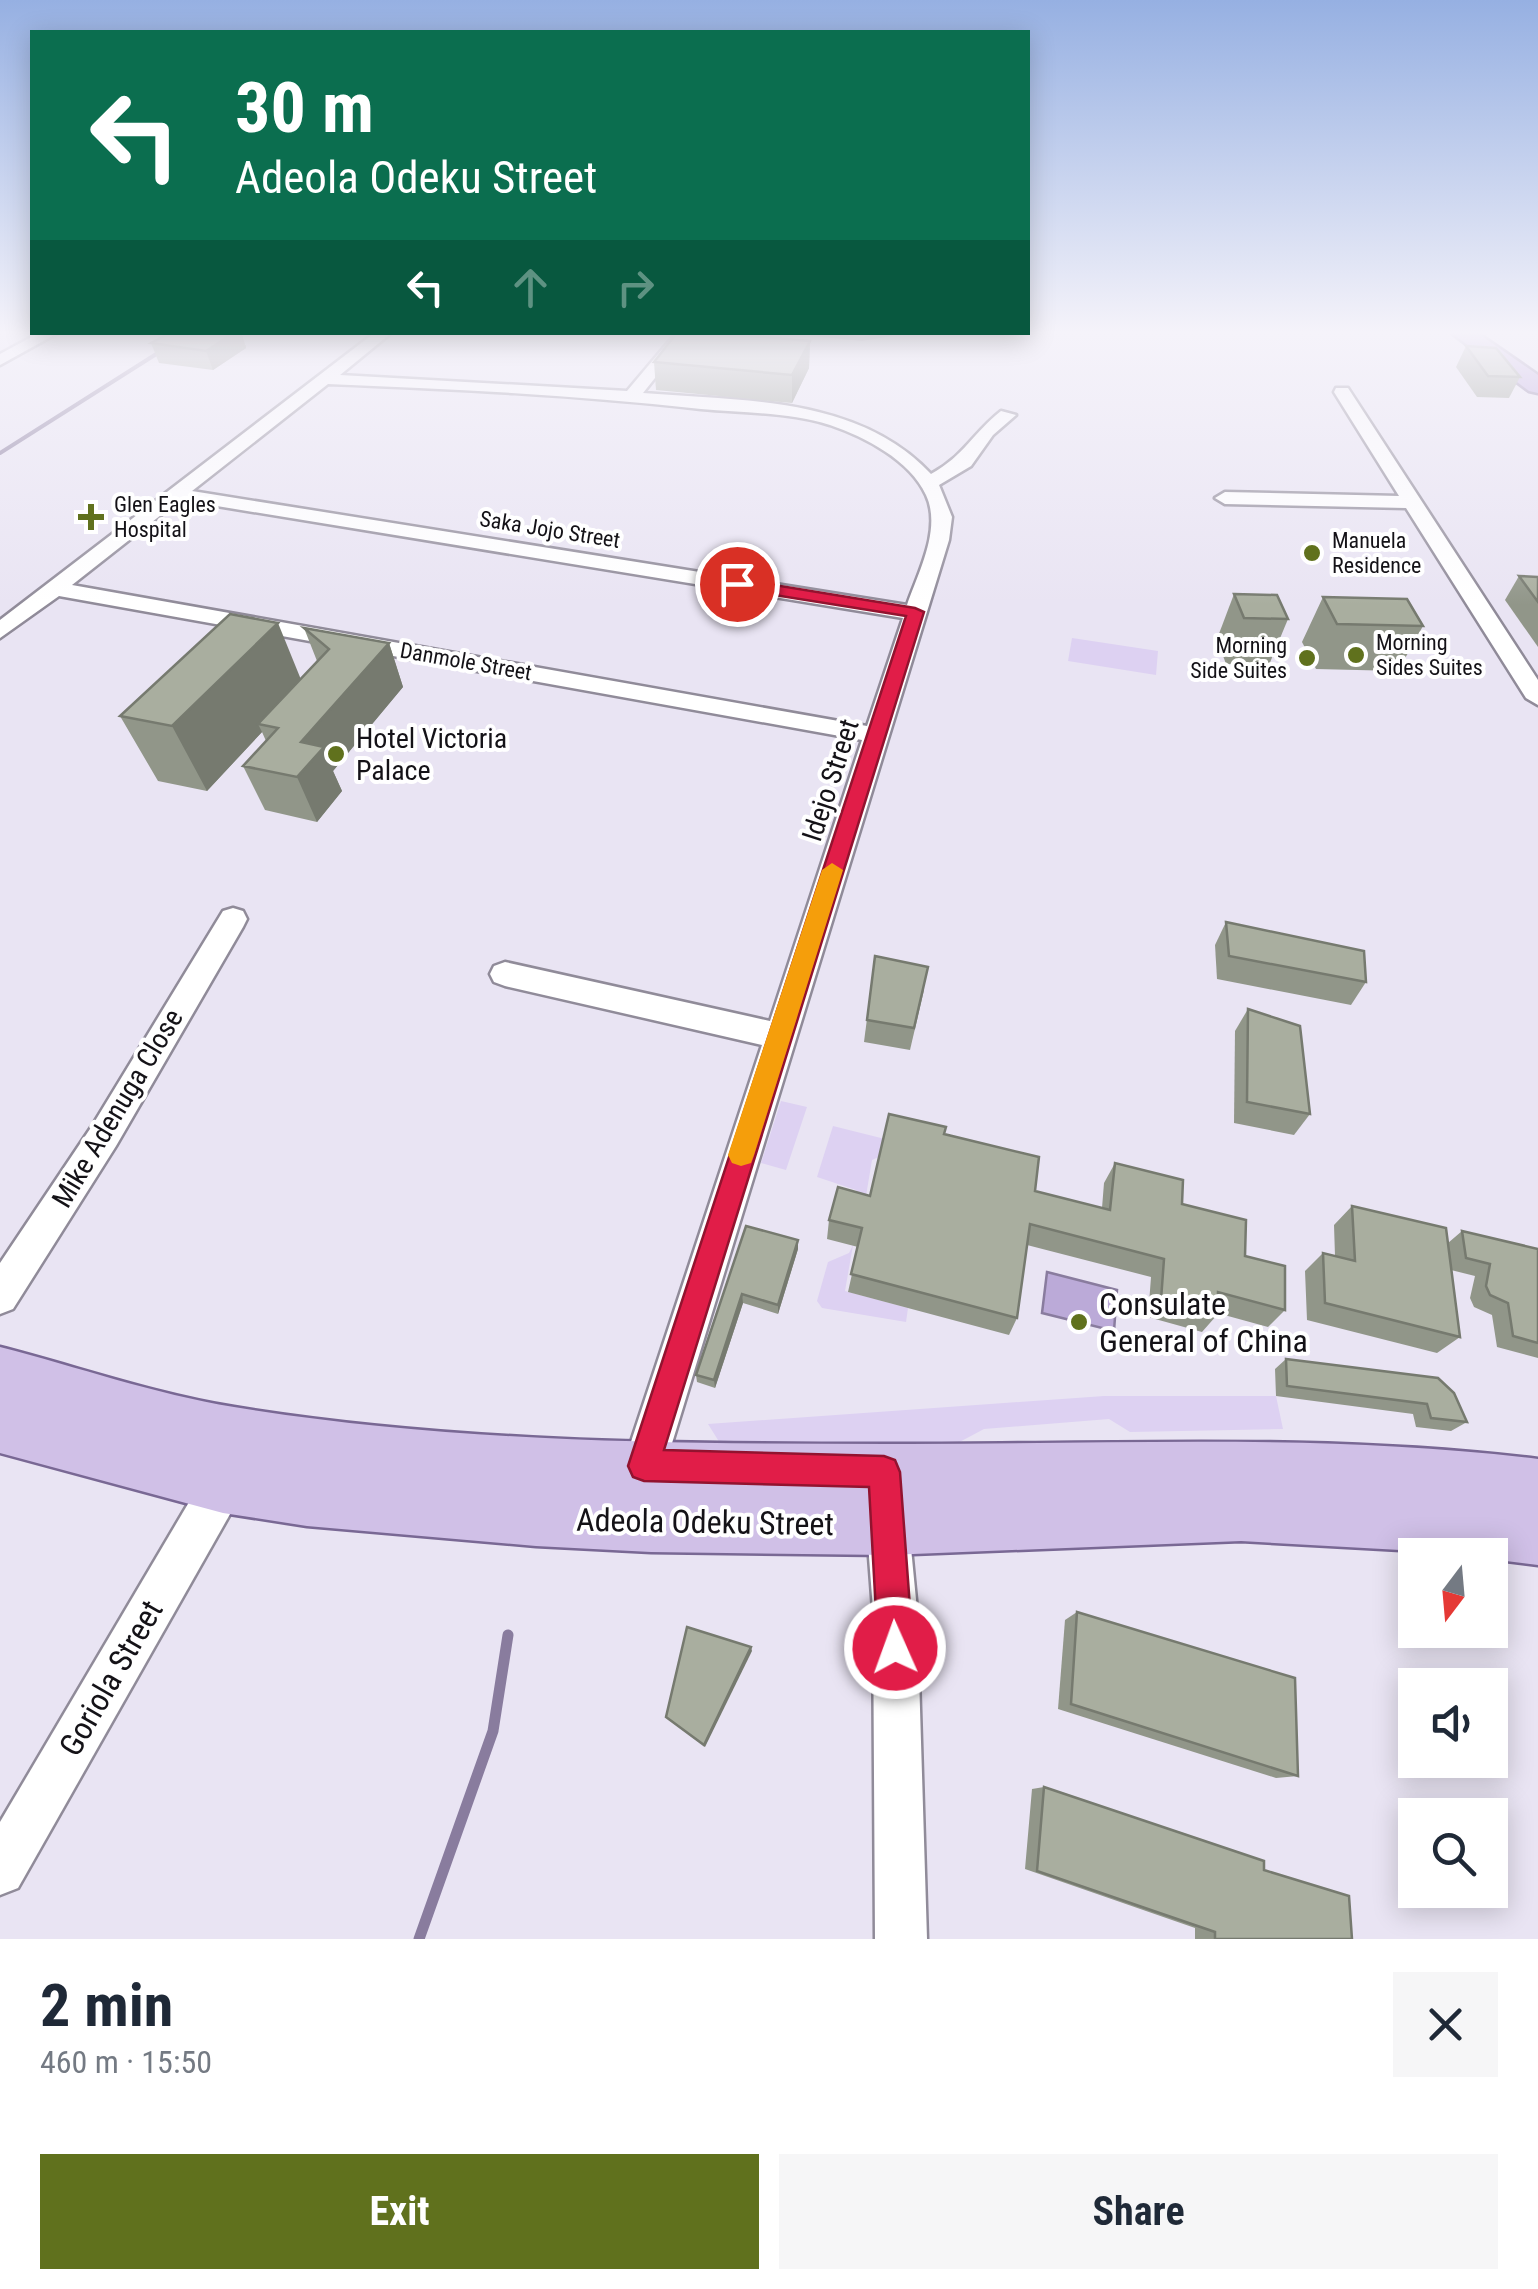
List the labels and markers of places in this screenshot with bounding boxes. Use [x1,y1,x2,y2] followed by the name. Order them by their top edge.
[114,492,216,542] place label: Glen Eagles Hospital
[78,504,104,530] marker: Glen Eagles Hospital
[1332,528,1421,578] place label: Manuela Residence
[695,542,780,627] pin
[1301,542,1323,564] marker: Manuela Residence
[1376,630,1483,680] place label: Morning Sides Suites
[1190,633,1287,683] place label: Morning Side Suites
[1345,644,1367,666] marker: Morning Sides Suites
[1296,647,1318,669] marker: Morning Side Suites
[356,722,507,787] place label: Hotel Victoria Palace
[325,743,347,765] marker: Hotel Victoria Palace
[1099,1285,1308,1360] place label: Consulate General of China
[1068,1311,1090,1333] marker: Consulate General of China

